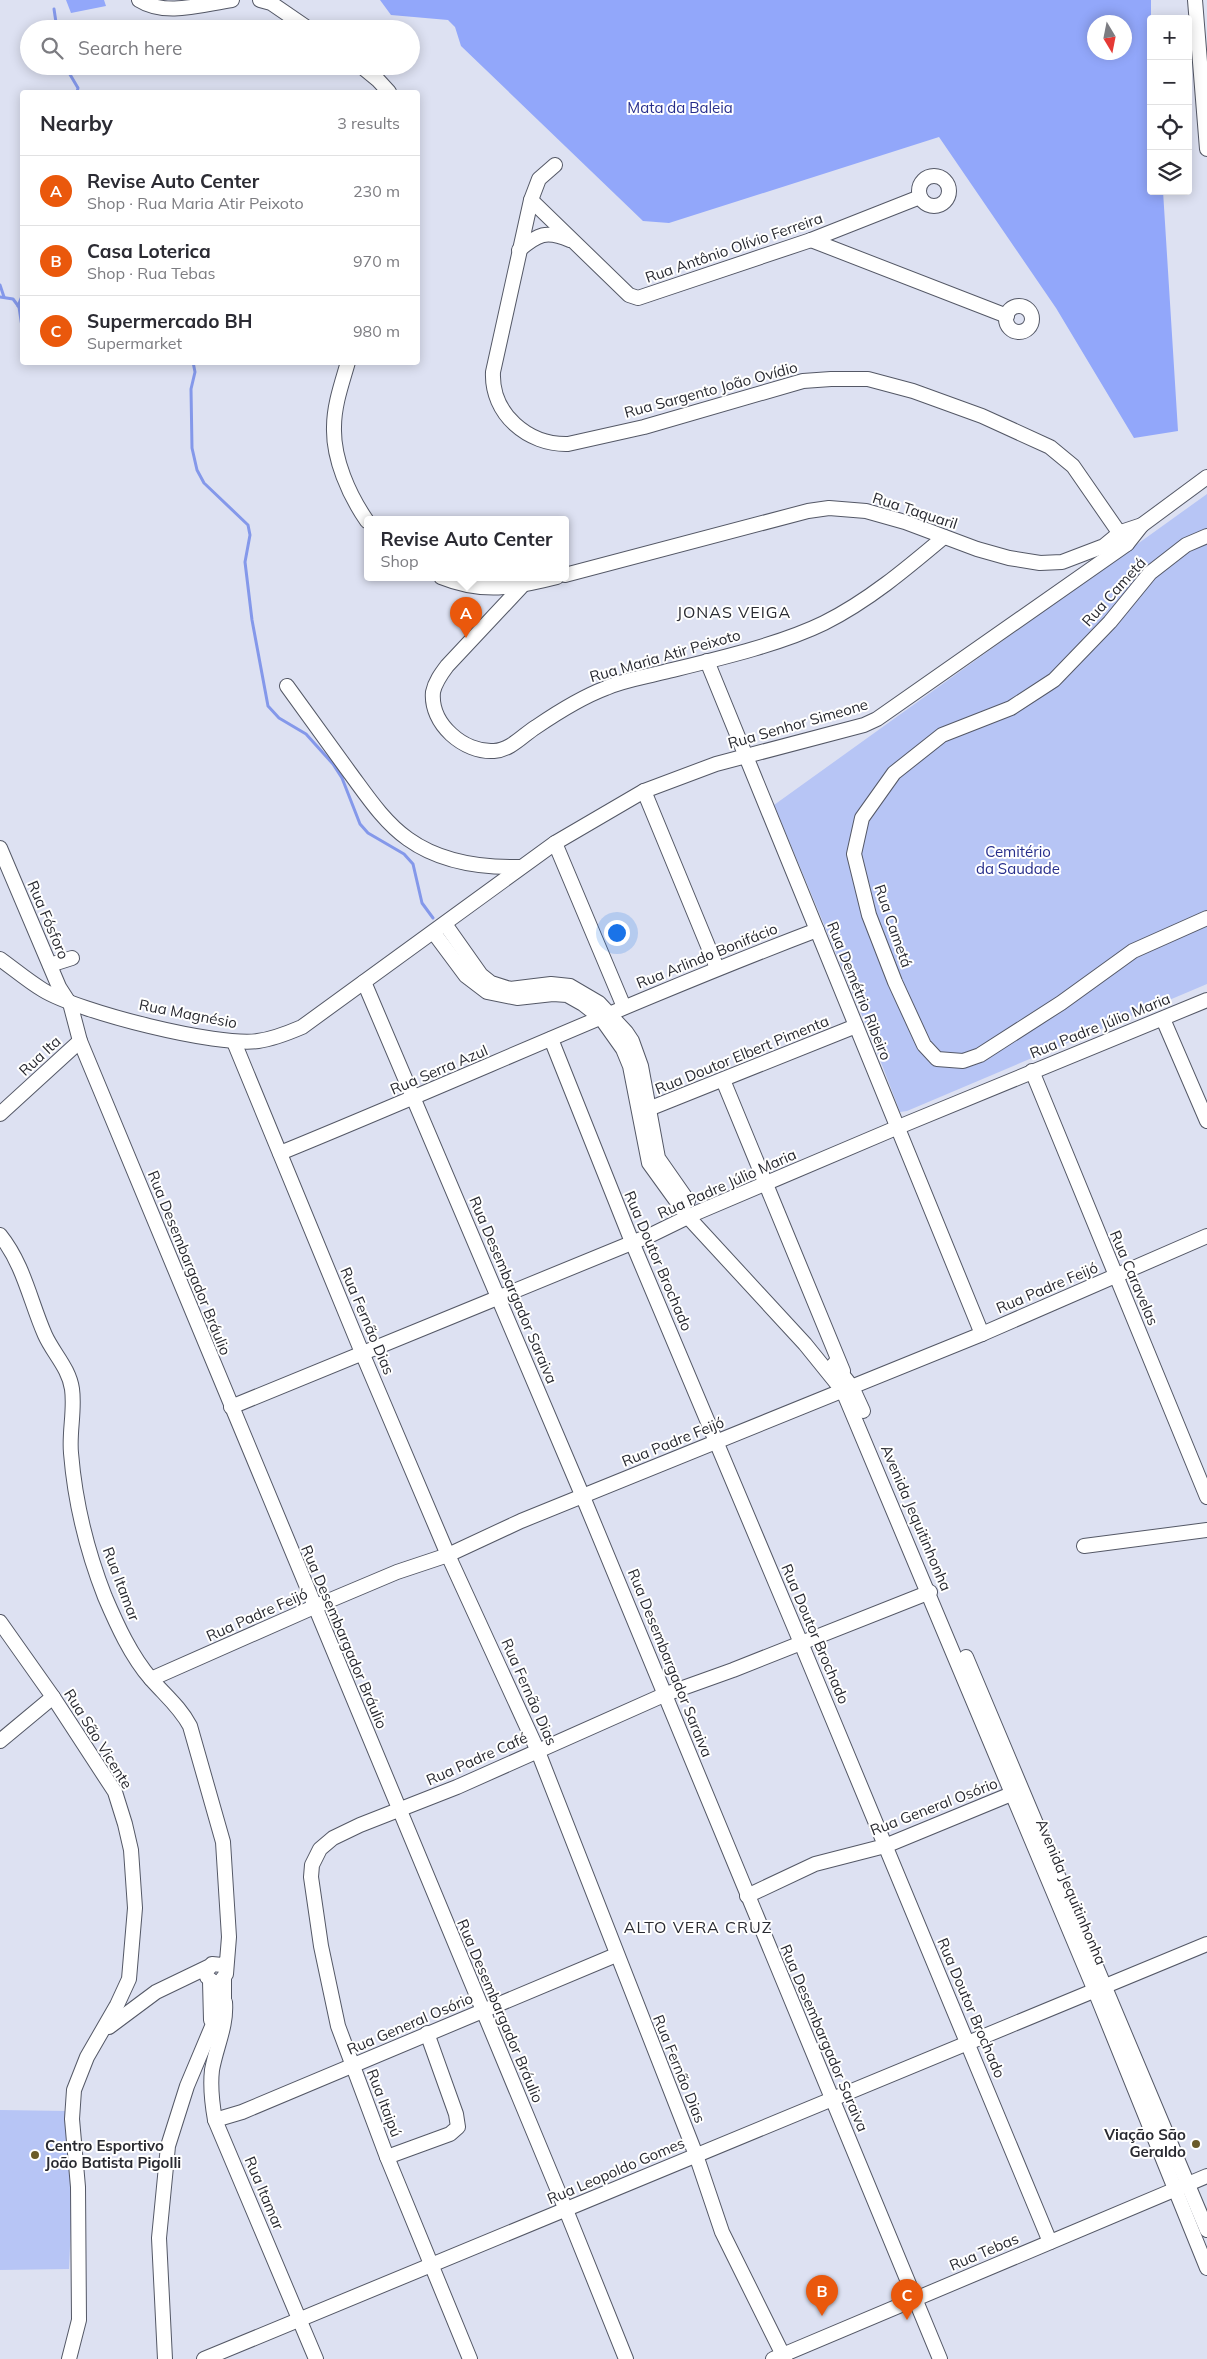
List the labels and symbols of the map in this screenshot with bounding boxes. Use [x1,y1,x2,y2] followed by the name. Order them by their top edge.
[1087,15,1132,60] north arrow
[627,98,733,117] park label: Mata da Baleia
[643,208,825,287] street label: Rua Antônio Olívio Ferreira
[622,357,800,422] street label: Rua Sargento João Ovídio
[870,488,960,533] street label: Rua Taquaril
[1078,553,1150,630] street label: Rua Cametá
[450,597,482,638] pin: A
[677,602,791,622] district label: JONAS VEIGA
[587,625,742,686] street label: Rua Maria Atir Peixoto
[726,694,870,753] street label: Rua Senhor Simeone
[976,842,1060,878] park label: Cemitério da Saudade
[23,878,74,962] street label: Rua Fósforo
[870,882,917,970] street label: Rua Cametá
[633,919,780,993] street label: Rua Arlindo Bonifácio
[823,919,896,1063] street label: Rua Demétrio Ribeiro
[604,920,630,946] your location
[1027,989,1173,1062] street label: Rua Padre Júlio Maria
[137,995,239,1032] street label: Rua Magnésio
[652,1011,831,1098] street label: Rua Doutor Elbert Pimenta
[15,1032,64,1080] street label: Rua Ita
[387,1040,490,1099] street label: Rua Serra Azul
[654,1144,799,1223] street label: Rua Padre Júlio Maria
[144,1168,235,1358] street label: Rua Desembargador Bráulio
[620,1188,697,1334] street label: Rua Doutor Brochado
[465,1193,562,1386] street label: Rua Desembargador Saraiva
[1106,1227,1163,1328] street label: Rua Caravelas
[993,1258,1101,1318] street label: Rua Padre Feijó
[336,1264,399,1378] street label: Rua Fernão Dias
[619,1412,727,1471] street label: Rua Padre Feijó
[877,1442,956,1594] street label: Avenida Jequitinhonha
[297,1542,392,1731] street label: Rua Desembargador Bráulio
[99,1544,144,1624] street label: Rua Itamar
[777,1561,854,1707] street label: Rua Doutor Brochado
[624,1566,717,1760] street label: Rua Desembargador Saraiva
[203,1584,310,1645] street label: Rua Padre Feijó
[497,1635,562,1748] street label: Rua Fernão Dias
[60,1685,137,1792] street label: Rua São Vicente
[423,1728,530,1789] street label: Rua Padre Café
[867,1773,1000,1840] street label: Rua General Osório
[1032,1816,1111,1968] street label: Avenida Jequitinhonha
[453,1916,548,2105] street label: Rua Desembargador Bráulio
[624,1917,772,1937] district label: ALTO VERA CRUZ
[933,1935,1010,2081] street label: Rua Doutor Brochado
[776,1941,873,2134] street label: Rua Desembargador Saraiva
[344,1988,476,2059] street label: Rua General Osório
[649,2012,710,2126] street label: Rua Fernão Dias
[363,2066,406,2140] street label: Rua Itaipú
[1103,2125,1186,2161] place label: Viação São Geraldo
[544,2133,687,2208] street label: Rua Leopoldo Gomes
[45,2136,181,2172] place label: Centro Esportivo João Batista Pigolli
[1190,2138,1202,2150] marker: Viação São Geraldo
[29,2149,41,2161] marker: Centro Esportivo João Batista Pigolli
[241,2153,289,2233] street label: Rua Itamar
[946,2228,1021,2275] street label: Rua Tebas
[806,2275,838,2316] pin: B
[891,2279,923,2320] pin: C

